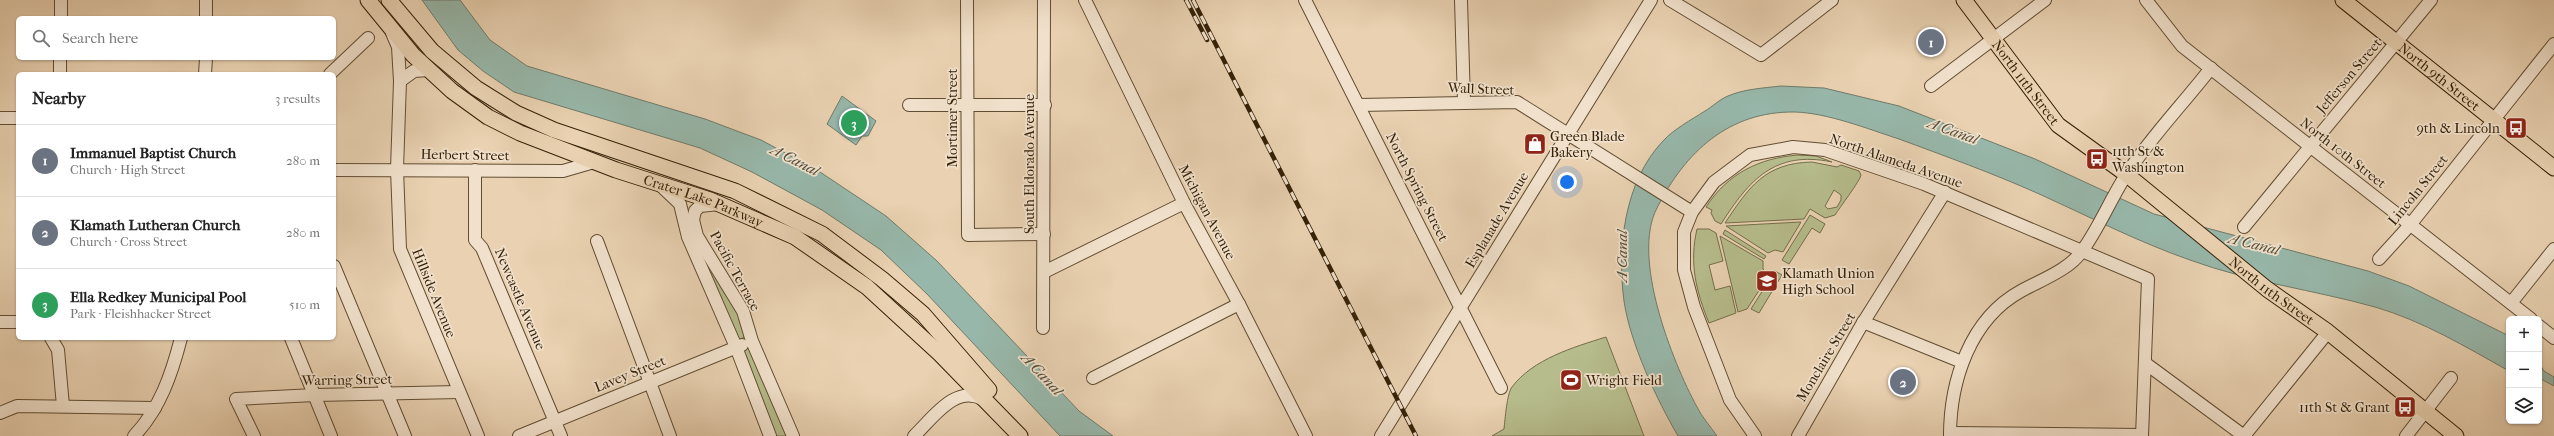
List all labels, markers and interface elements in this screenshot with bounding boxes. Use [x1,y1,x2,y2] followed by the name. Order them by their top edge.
[16,16,336,60] search box
[30,27,52,49] icon: search
[1918,27,1944,57] pin: 1
[62,29,138,47] text: Search here
[2312,35,2385,118] street label: Jefferson Street
[1988,36,2063,128] street label: North 11th Street
[2395,39,2483,114] street label: North 9th Street
[944,68,961,168] street label: Mortimer Street
[1446,79,1515,99] street label: Wall Street
[32,88,86,108] text: Nearby
[275,91,320,106] text: 3 results
[1021,94,1038,234] street label: South Eldorado Avenue
[841,108,867,138] pin: 3
[1924,113,1983,149] water label: A Canal
[2297,114,2389,192] street label: North 10th Street
[2503,115,2529,141] bus stop icon: 9th & Lincoln
[2417,120,2500,137] place label: 9th & Lincoln
[1550,128,1625,161] place label: Green Blade Bakery
[1382,130,1452,244] street label: North Spring Street
[1827,130,1965,192] street label: North Alameda Avenue
[1522,131,1548,157] shop icon: Green Blade Bakery
[766,139,824,181] water label: A Canal
[2111,143,2184,176] place label: 11th St & Washington
[70,144,236,162] text: Immanuel Baptist Church
[420,146,510,164] street label: Herbert Street
[2084,146,2110,172] bus stop icon: 11th St & Washington
[2384,151,2452,229] street label: Lincoln Street
[43,153,47,168] text: 1
[286,153,320,168] text: 280 m
[70,162,185,177] text: Church · High Street
[1175,162,1239,262] street label: Michigan Avenue
[1462,169,1532,271] street label: Esplanade Avenue
[642,171,767,231] street label: Crater Lake Parkway
[1557,172,1577,192] your location
[70,216,240,234] text: Klamath Lutheran Church
[42,225,48,240] text: 2
[286,225,320,240] text: 280 m
[706,228,764,314] street label: Pacific Terrace
[1613,228,1631,284] water label: A Canal
[2225,229,2284,260] water label: A Canal
[70,234,187,249] text: Church · Cross Street
[491,245,549,353] street label: Newcastle Avenue
[408,246,460,340] street label: Hillside Avenue
[2226,253,2318,328] street label: North 11th Street
[1782,265,1875,298] place label: Klamath Union High School
[1754,268,1780,294] school or university icon: Klamath Union High School
[70,288,246,306] text: Ella Redkey Municipal Pool
[42,297,48,312] text: 3
[289,297,320,312] text: 510 m
[70,306,212,321] text: Park · Fleishhacker Street
[1793,309,1859,405] street label: Monclaire Street
[2506,316,2542,424] map controls
[2506,316,2542,352] button: +
[1016,347,1068,401] water label: A Canal
[592,352,668,396] street label: Lavey Street
[2506,352,2542,388] button: −
[1558,367,1584,393] sports icon: Wright Field
[1890,367,1916,397] pin: 2
[300,371,393,389] street label: Warring Street
[1585,372,1662,389] place label: Wright Field
[2506,388,2542,424] button: layers
[2392,394,2418,420] bus stop icon: 11th St & Grant
[2299,399,2390,416] place label: 11th St & Grant

